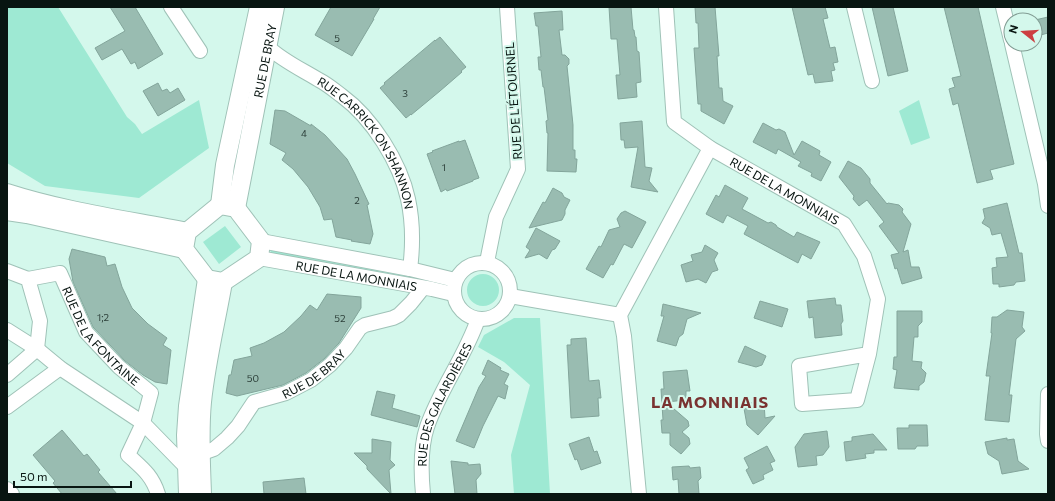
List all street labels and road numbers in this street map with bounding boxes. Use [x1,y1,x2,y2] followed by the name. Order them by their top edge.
[251,22,279,99] street label: RUE DE BRAY
[502,42,524,160] street label: RUE DE L'ÉTOURNEL
[315,74,417,210] street label: RUE CARRICK ON SHANNON
[728,154,842,227] street label: RUE DE LA MONNIAIS
[295,258,418,293] street label: RUE DE LA MONNIAIS
[60,284,143,388] street label: RUE DE LA FONTAINE
[414,340,474,467] street label: RUE DES GALARDIÈRES
[279,346,348,401] street label: RUE DE BRAY

